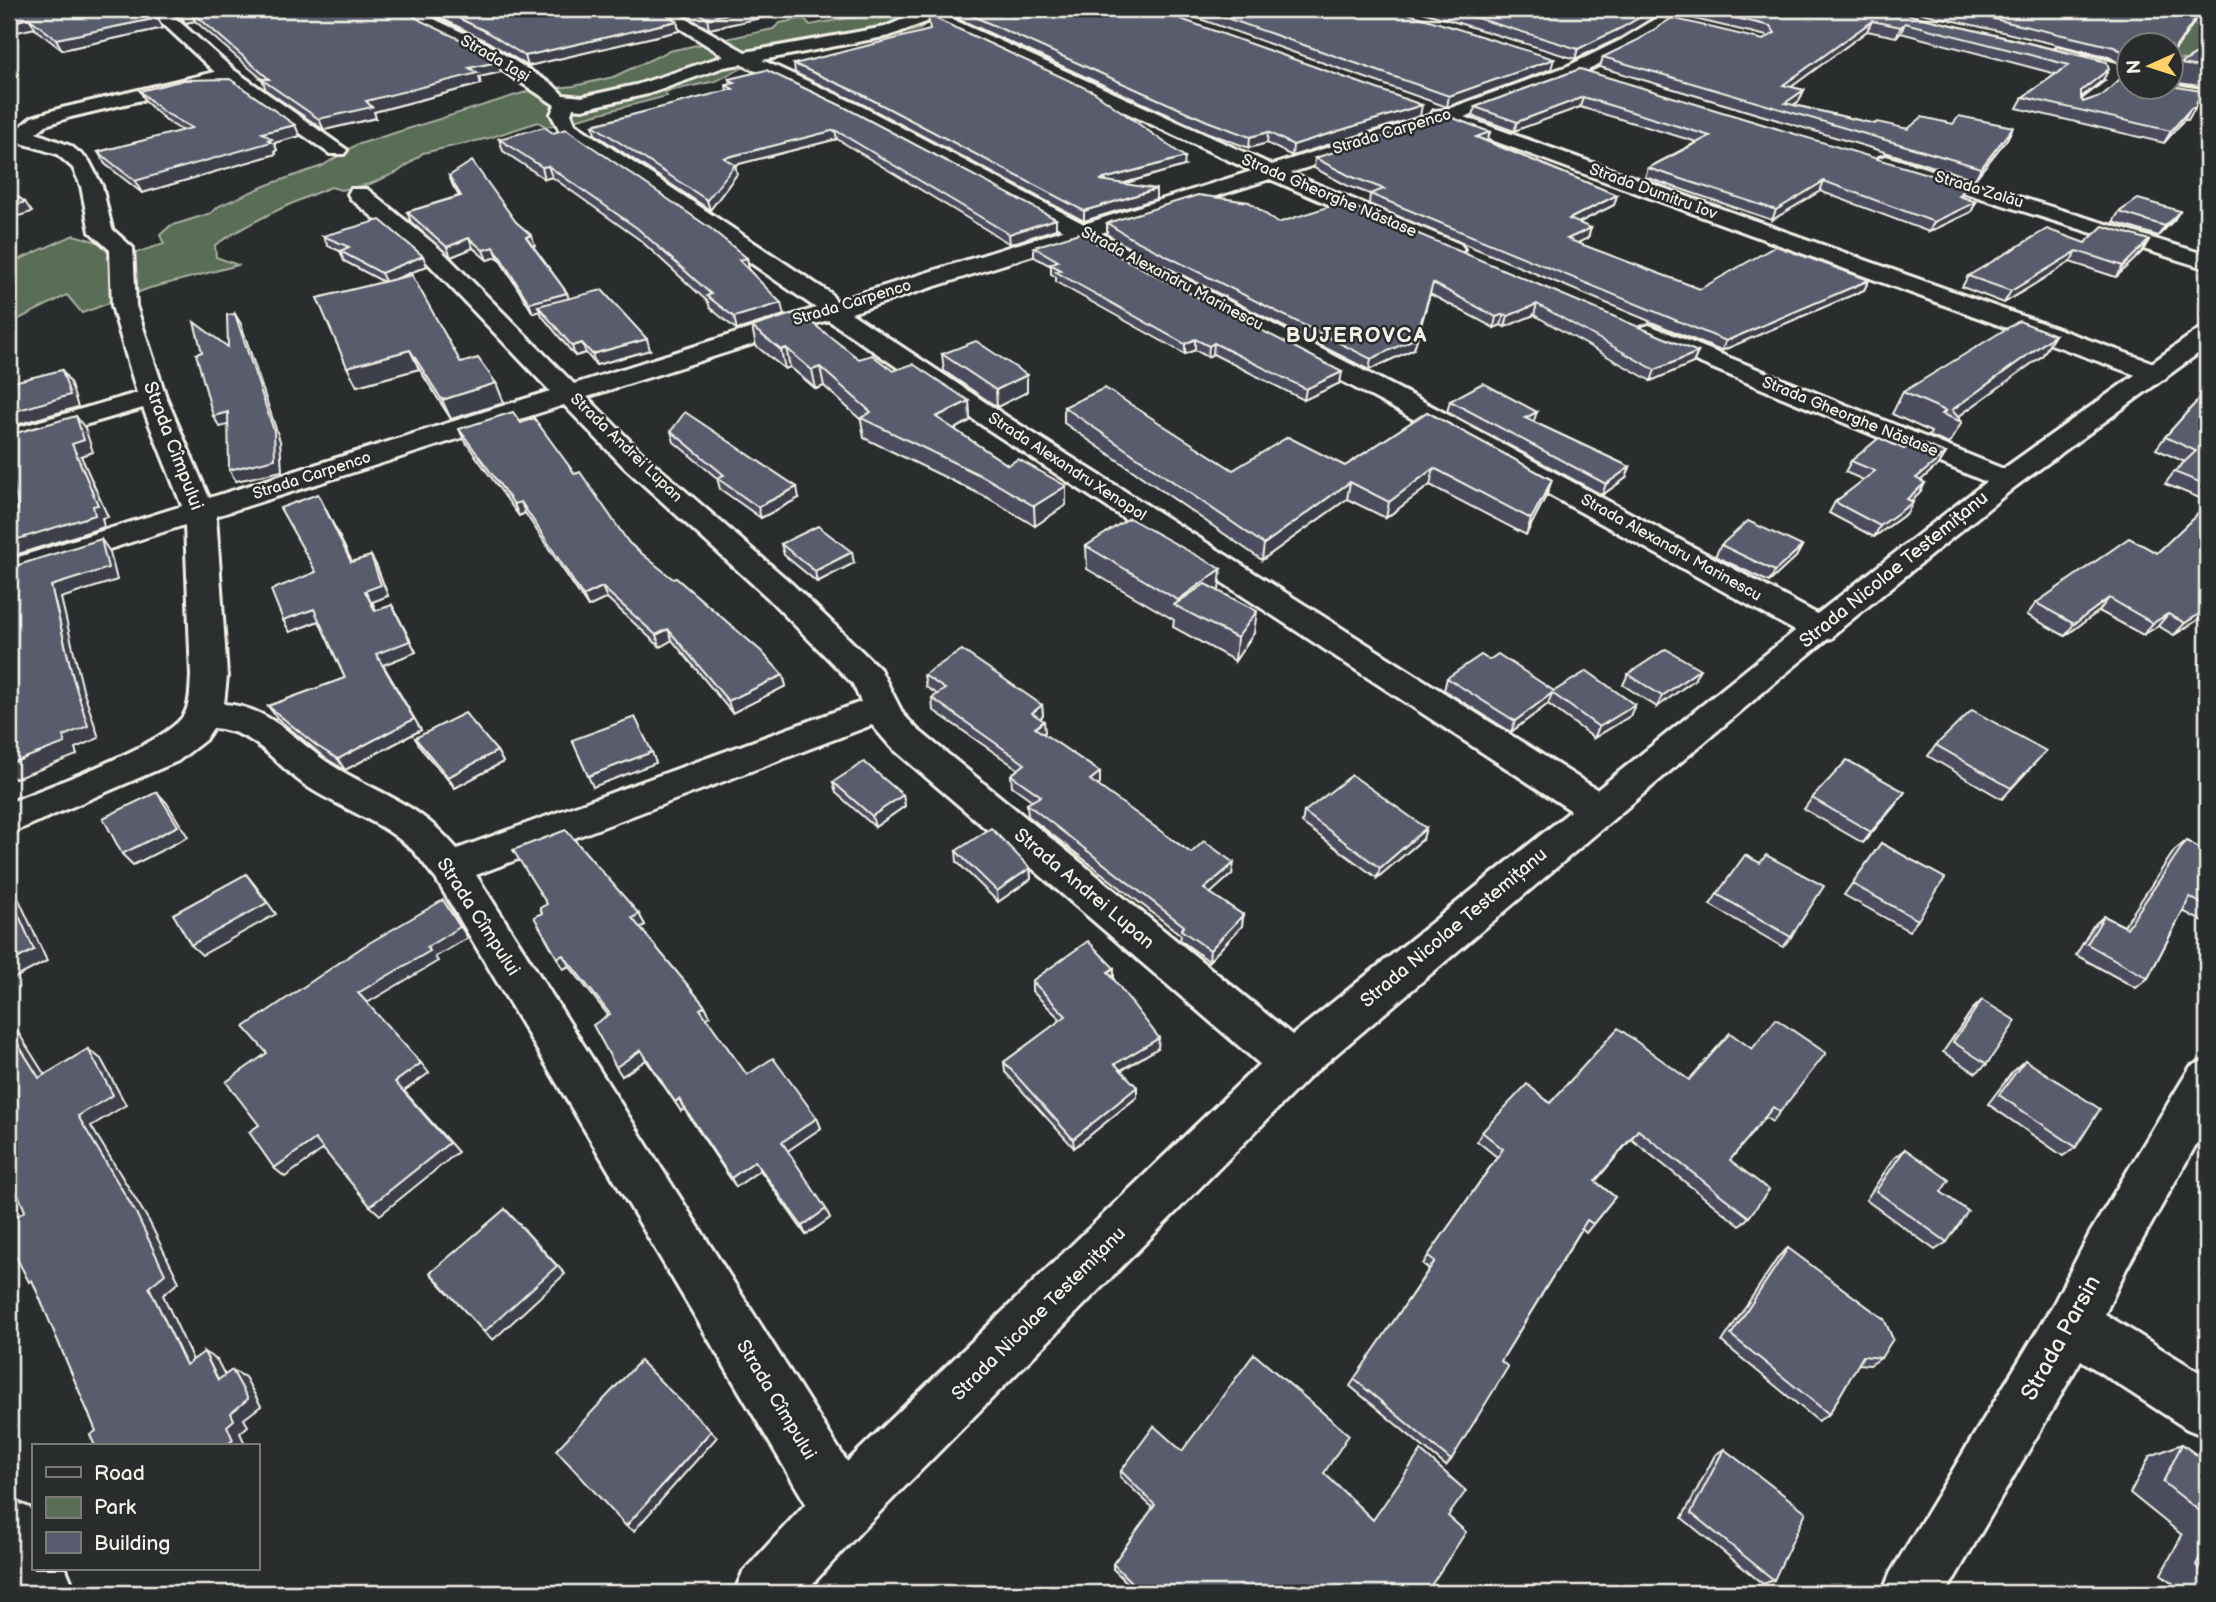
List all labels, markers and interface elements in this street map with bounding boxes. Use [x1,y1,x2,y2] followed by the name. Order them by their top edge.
[457,31,533,87] street label: Strada Iași
[2114,32,2184,102] north arrow
[2123,59,2146,75] text: N
[1330,105,1454,159] street label: Strada Carpenco
[1239,150,1420,242] street label: Strada Gheorghe Năstase
[1586,160,1720,224] street label: Strada Dumitru Iov
[1932,167,2026,213] street label: Strada Zalău
[1078,223,1266,335] street label: Strada Alexandru Marinescu
[790,276,914,330] street label: Strada Carpenco
[1286,323,1428,348] district label: BUJEROVCA
[1759,373,1941,461] street label: Strada Gheorghe Năstase
[138,379,208,513] street label: Strada Cîmpului
[566,390,686,506] street label: Strada Andrei Lupan
[984,409,1150,525] street label: Strada Alexandru Xenopol
[250,448,374,504] street label: Strada Carpenco
[1795,487,1993,653] street label: Strada Nicolae Testemițanu
[1577,490,1765,606] street label: Strada Alexandru Marinescu
[1009,824,1159,954] street label: Strada Andrei Lupan
[1356,843,1552,1013] street label: Strada Nicolae Testemițanu
[431,854,525,980] street label: Strada Cîmpului
[947,1222,1131,1406] street label: Strada Nicolae Testemițanu
[2015,1270,2107,1406] street label: Strada Parsin
[731,1336,821,1464] street label: Strada Cîmpului
[32,1444,259,1570] legend
[94,1461,145,1486] text: Road
[94,1495,137,1520] text: Park
[94,1531,170,1556] text: Building

